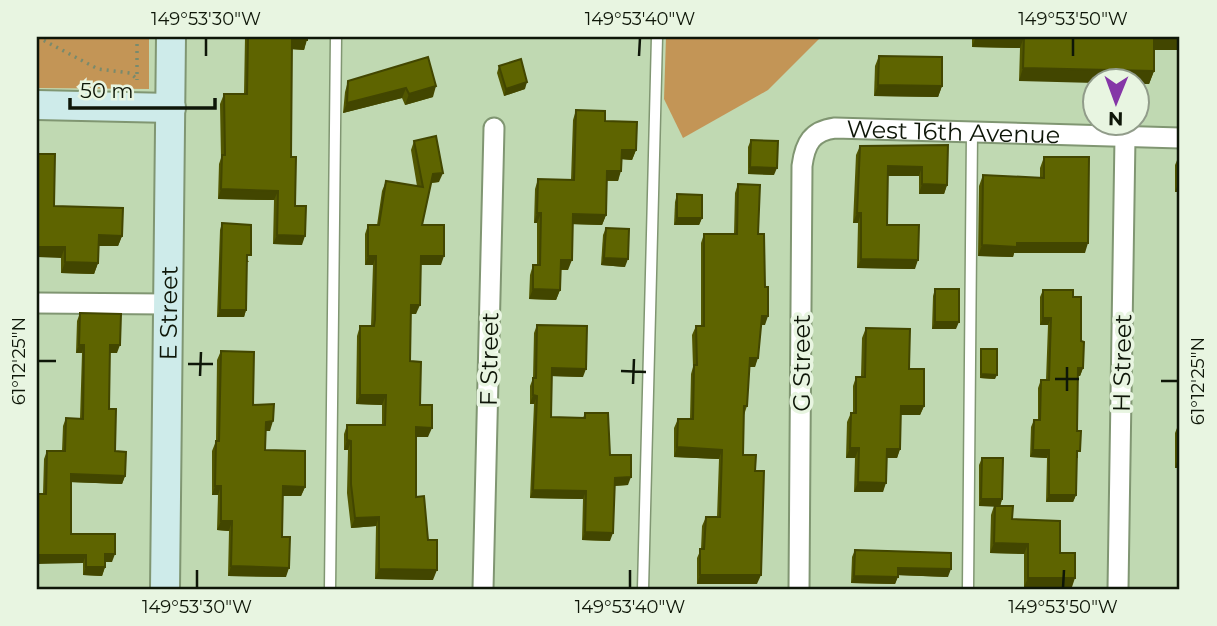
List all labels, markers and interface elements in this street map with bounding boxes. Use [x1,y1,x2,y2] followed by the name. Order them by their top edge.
[151,8,261,30] text: 149°53'30"W
[585,8,695,30] text: 149°53'40"W
[1018,8,1128,30] text: 149°53'50"W
[70,66,215,110] scale bar
[1080,66,1150,136] north arrow
[80,78,134,103] text: 50 m
[1108,107,1124,130] text: N
[846,114,1061,149] street label: West 16th Avenue
[153,265,183,361] street label: E Street
[474,311,504,406] street label: F Street
[1107,313,1137,412] street label: H Street
[787,314,816,412] street label: G Street
[8,317,30,405] text: 61°12'25"N
[1187,337,1209,425] text: 61°12'25"N
[142,596,252,618] text: 149°53'30"W
[575,596,685,618] text: 149°53'40"W
[1008,596,1118,618] text: 149°53'50"W

